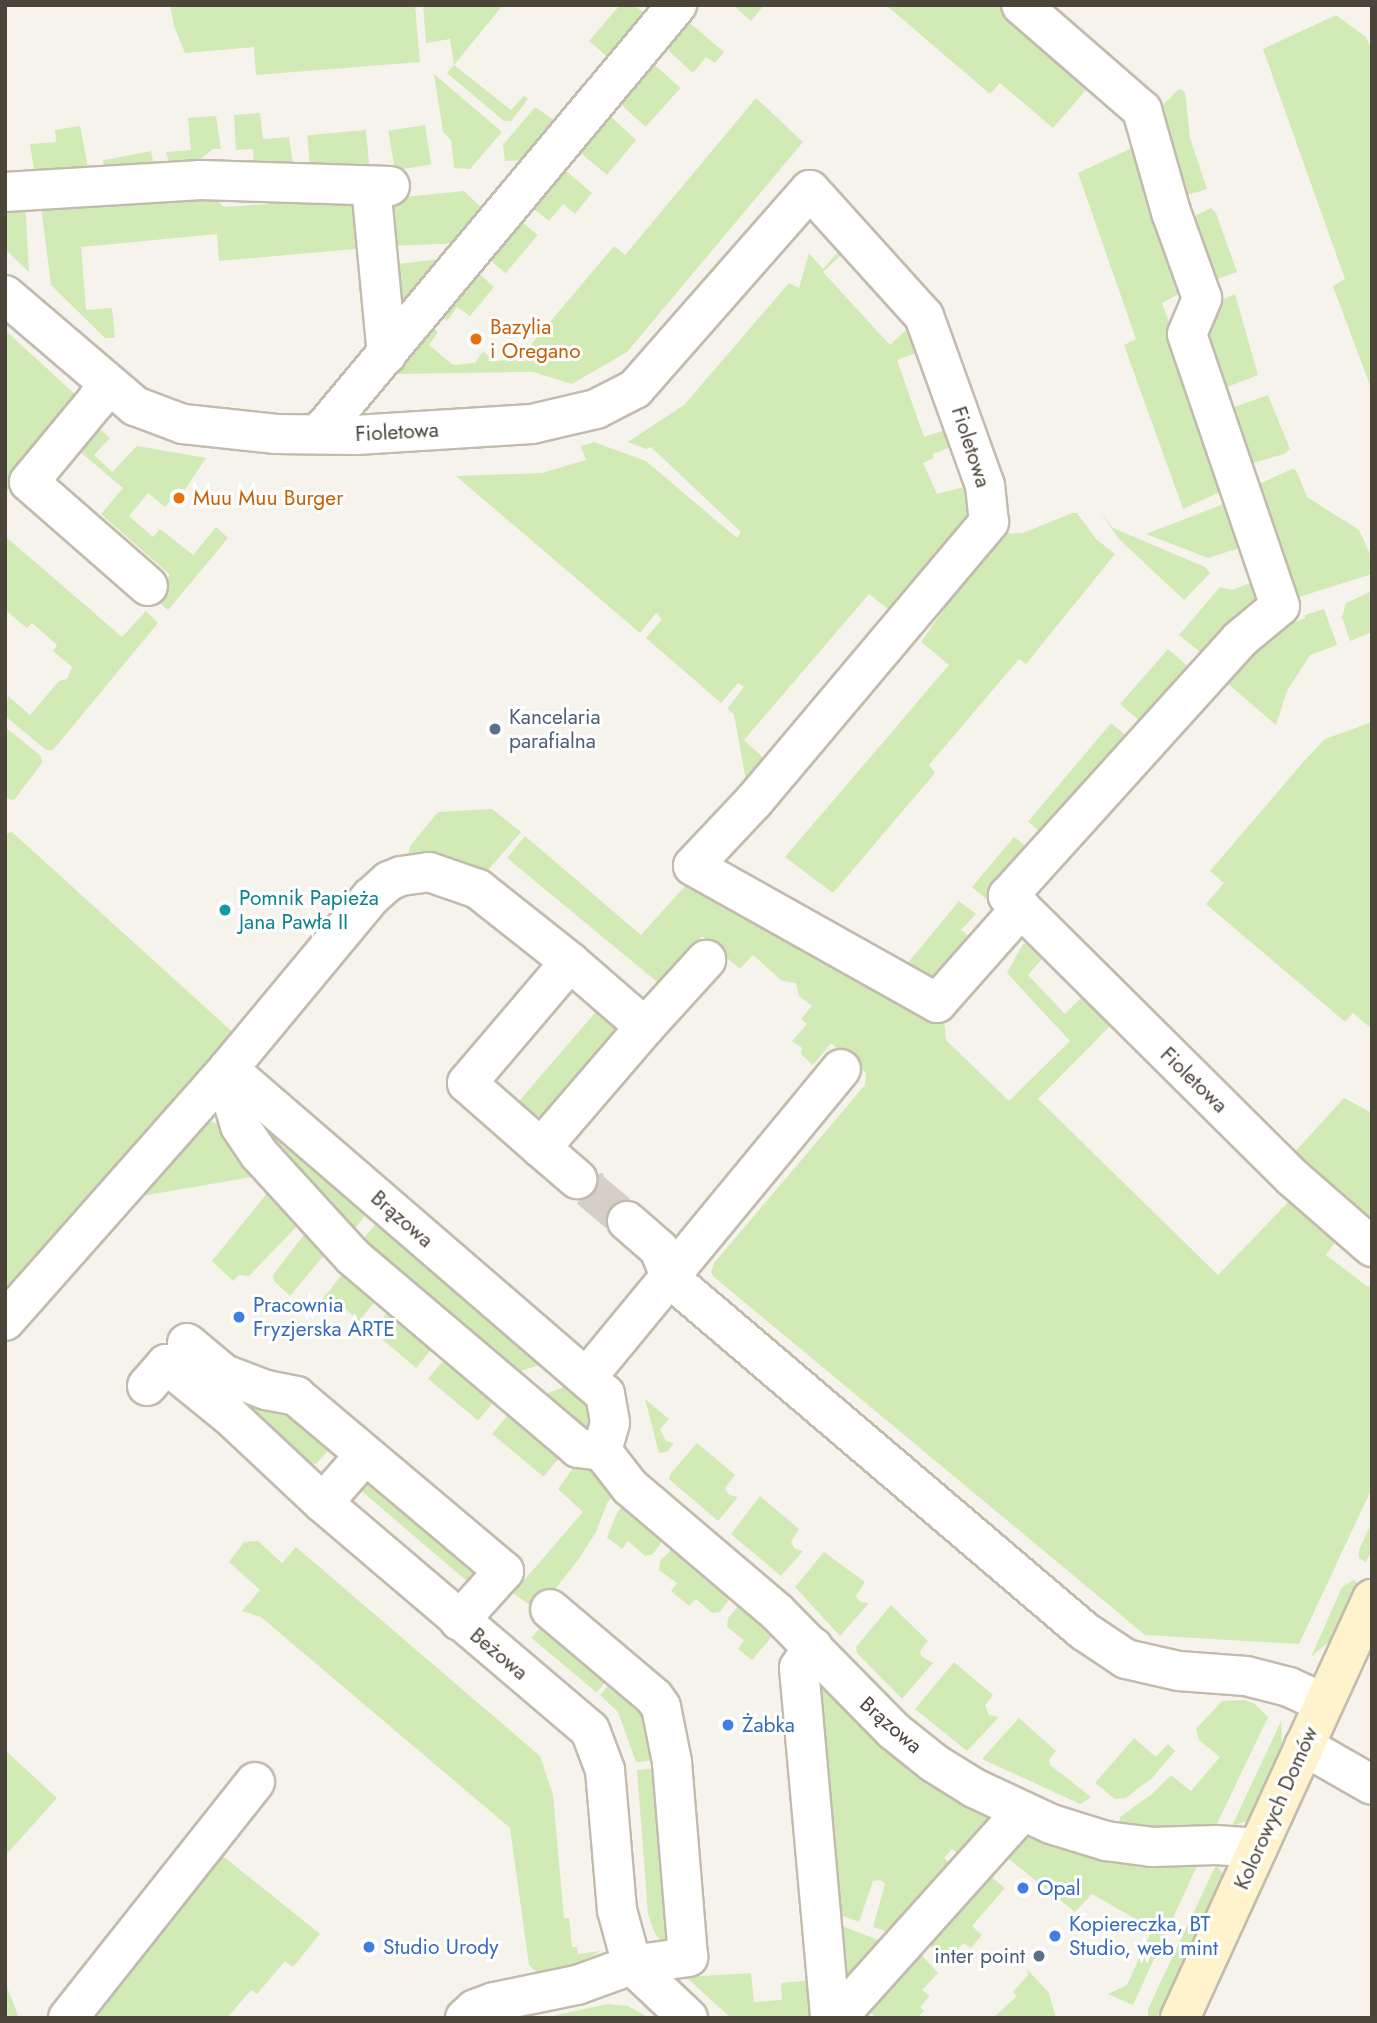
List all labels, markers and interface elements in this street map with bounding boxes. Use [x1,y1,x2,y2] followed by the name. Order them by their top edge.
[490,314,581,364] place label: Bazylia i Oregano
[468,331,484,347] marker: Bazylia i Oregano
[946,403,996,491] street label: Fioletowa
[355,417,439,447] street label: Fioletowa
[193,485,343,511] place label: Muu Muu Burger
[171,490,187,506] marker: Muu Muu Burger
[509,704,601,754] place label: Kancelaria parafialna
[487,721,503,737] marker: Kancelaria parafialna
[239,885,379,935] place label: Pomnik Papieża Jana Pawła II
[217,902,233,918] marker: Pomnik Papieża Jana Pawła II
[1155,1042,1233,1118] street label: Fioletowa
[366,1185,438,1253] street label: Brązowa
[253,1292,395,1342] place label: Pracownia Fryzjerska ARTE
[231,1309,247,1325] marker: Pracownia Fryzjerska ARTE
[465,1623,533,1685] street label: Beżowa
[855,1691,927,1759] street label: Brązowa
[742,1712,795,1738] place label: Żabka
[720,1717,736,1733] marker: Żabka
[1229,1723,1323,1893] street label: Kolorowych Domów
[1037,1875,1080,1901] place label: Opal
[1015,1880,1031,1896] marker: Opal
[1069,1911,1218,1961] place label: Kopiereczka, BT Studio, web mint
[1047,1928,1063,1944] marker: Kopiereczka, BT Studio, web mint
[383,1934,498,1960] place label: Studio Urody
[361,1939,377,1955] marker: Studio Urody
[934,1943,1025,1969] place label: inter point
[1031,1948,1047,1964] marker: inter point

